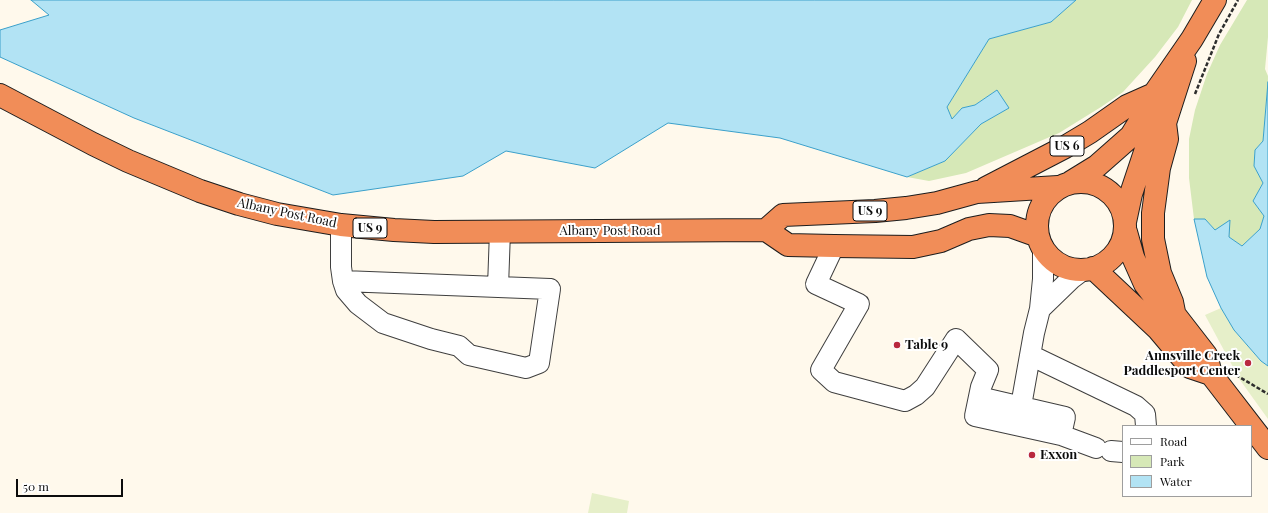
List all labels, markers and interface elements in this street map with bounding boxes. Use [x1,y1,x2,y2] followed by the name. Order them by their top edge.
[1050,136,1084,156] road number: US 6
[236,195,338,231] street label: Albany Post Road
[853,201,887,221] road number: US 9
[353,218,387,238] road number: US 9
[560,223,660,239] street label: Albany Post Road
[905,337,948,353] place label: Table 9
[892,340,902,350] marker: Table 9
[1124,348,1240,379] place label: Annsville Creek Paddlesport Center
[1243,358,1253,368] marker: Annsville Creek Paddlesport Center
[1122,425,1252,497] legend
[1160,433,1187,449] text: Road
[1040,447,1077,463] place label: Exxon
[1027,450,1037,460] marker: Exxon
[1160,453,1185,469] text: Park
[18,471,125,497] scale bar
[1160,473,1192,489] text: Water
[23,478,49,494] text: 50 m

